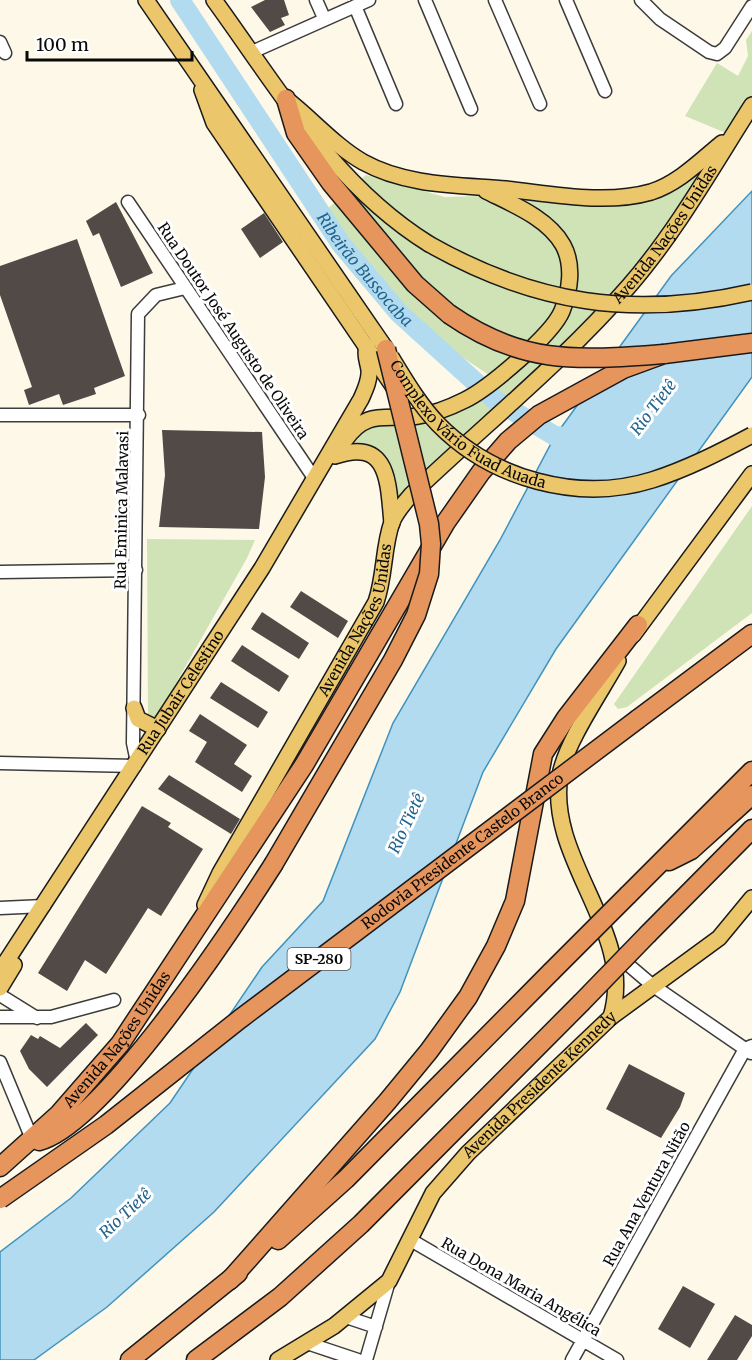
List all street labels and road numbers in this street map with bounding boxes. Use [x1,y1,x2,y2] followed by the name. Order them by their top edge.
[607,161,721,308] street label: Avenida Nações Unidas
[154,219,313,443] street label: Rua Doutor José Augusto de Oliveira
[386,356,548,492] street label: Complexo Vário Fuad Auada
[111,431,132,589] street label: Rua Eminica Malavasi
[313,542,395,700] street label: Avenida Nações Unidas
[133,626,228,758] street label: Rua Jubair Celestino
[358,768,567,933] street label: Rodovia Presidente Castelo Branco
[288,948,350,970] road number: SP-280
[58,967,174,1112] street label: Avenida Nações Unidas
[458,1007,620,1163] street label: Avenida Presidente Kennedy
[599,1118,694,1269] street label: Rua Ana Ventura Nitão
[438,1233,605,1340] street label: Rua Dona Maria Angélica

